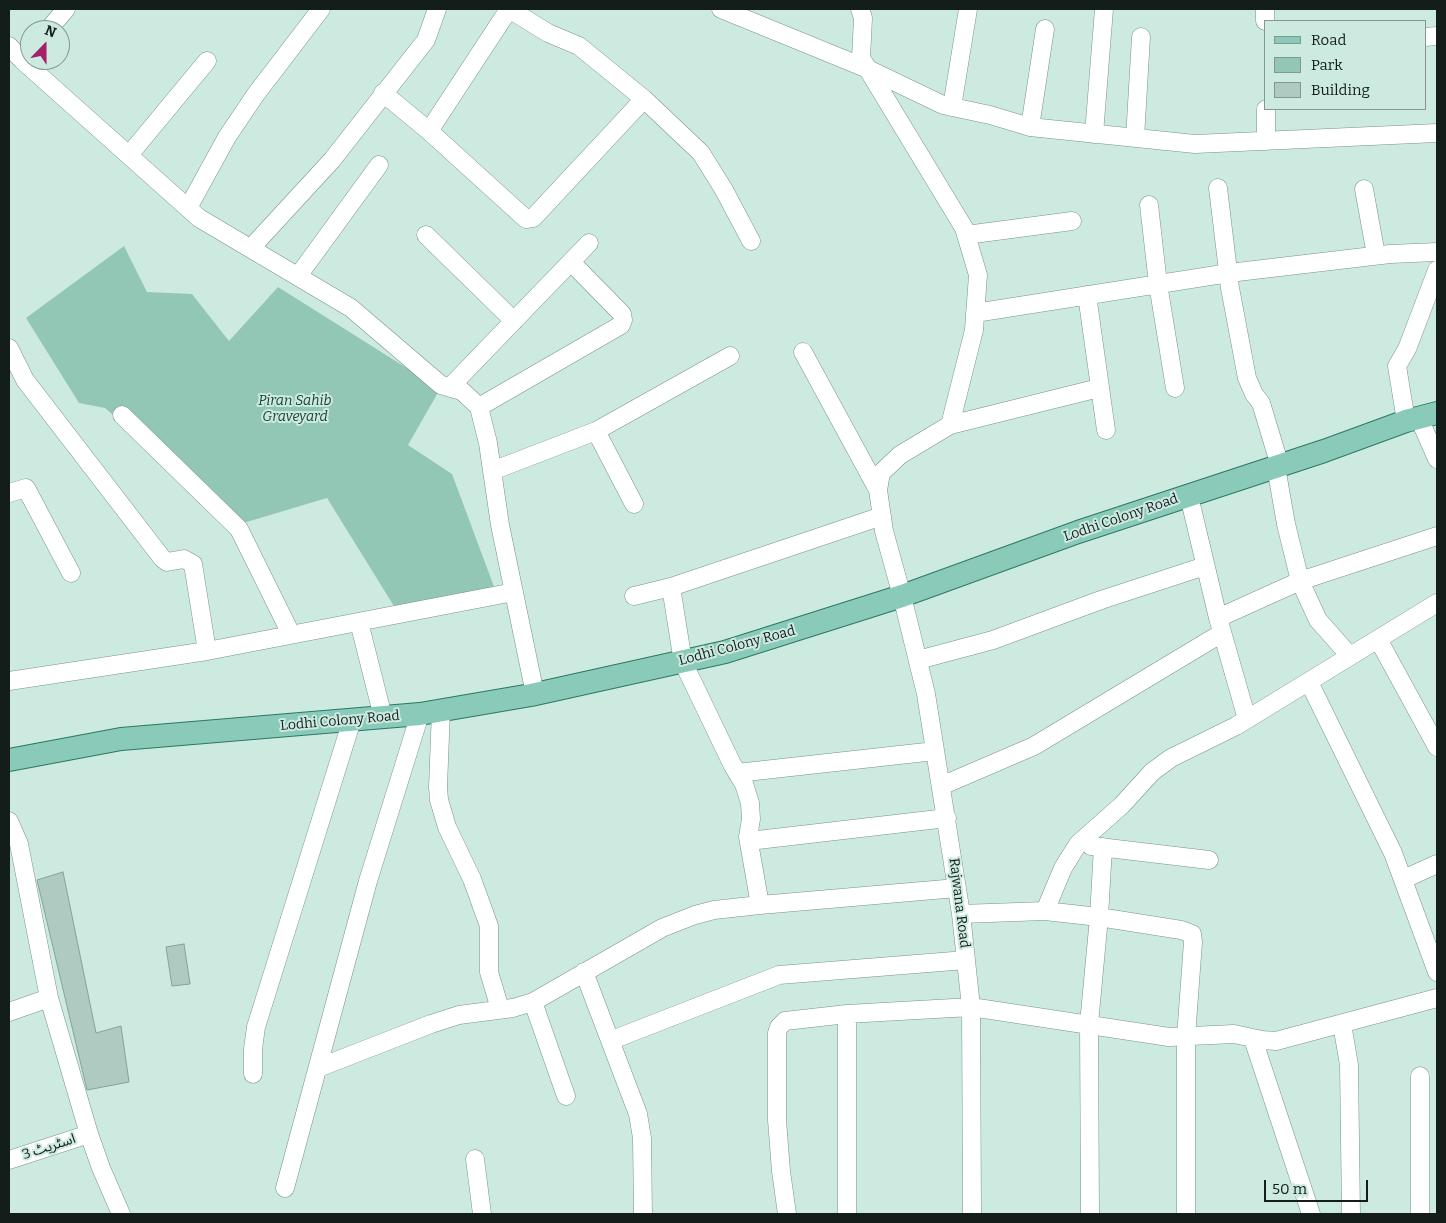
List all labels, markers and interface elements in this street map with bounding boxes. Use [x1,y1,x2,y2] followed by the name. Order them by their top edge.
[20,20,70,70] north arrow
[1264,20,1426,110] legend
[42,22,59,41] text: N
[1311,31,1346,49] text: Road
[1311,56,1343,74] text: Park
[1311,81,1370,99] text: Building
[258,393,332,426] park label: Piran Sahib Graveyard
[1062,491,1180,545] street label: Lodhi Colony Road
[677,622,797,670] street label: Lodhi Colony Road
[280,707,400,735] street label: Lodhi Colony Road
[945,857,973,949] street label: Rajwana Road
[20,1131,78,1163] street label: اسٹریٹ 3
[1266,1170,1370,1202] scale bar
[1272,1180,1307,1198] text: 50 m

